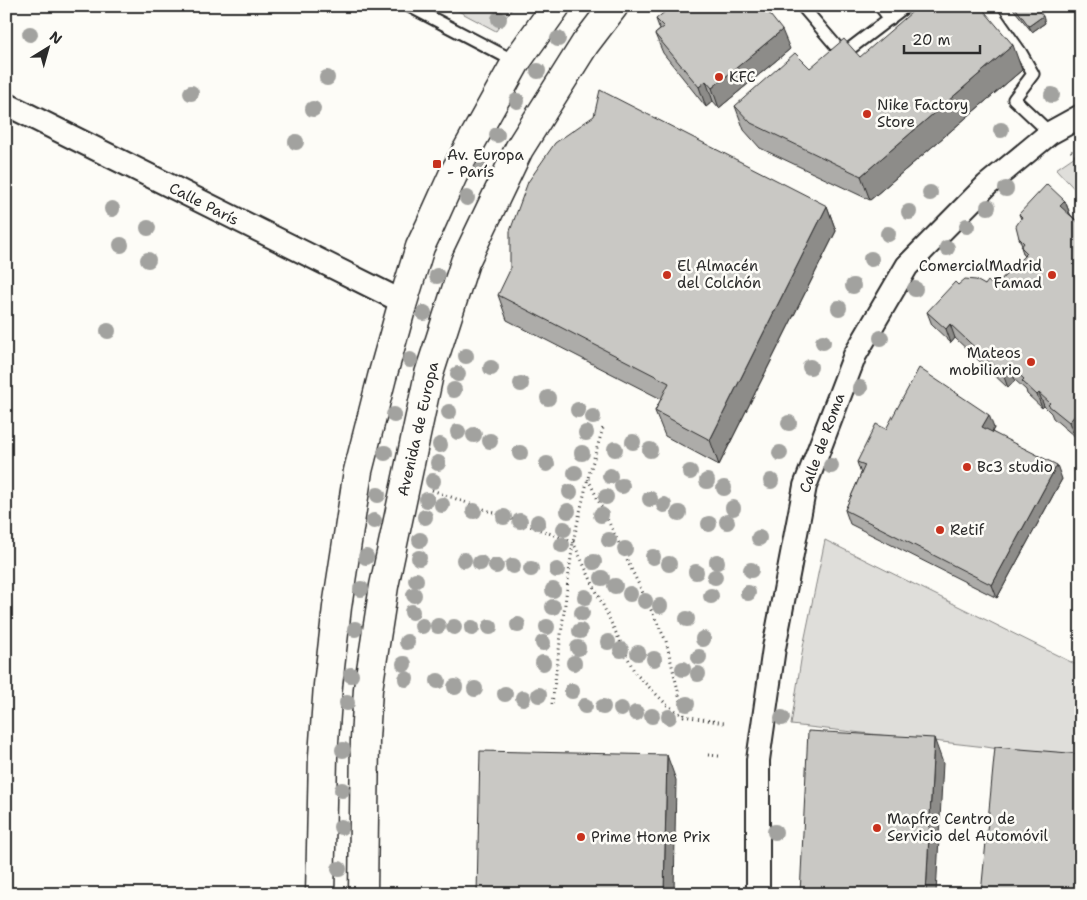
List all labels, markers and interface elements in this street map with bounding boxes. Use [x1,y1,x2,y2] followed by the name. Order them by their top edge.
[22,22,72,72] north arrow
[904,22,981,54] scale bar
[46,27,66,48] text: N
[912,30,951,50] text: 20 m
[729,67,756,87] place label: KFC
[713,71,725,83] marker: KFC
[877,95,968,132] place label: Nike Factory Store
[861,108,873,120] marker: Nike Factory Store
[447,145,525,182] place label: Av. Europa - París
[431,158,443,170] marker: Av. Europa - París
[166,178,242,230] street label: Calle París
[677,256,761,293] place label: El Almacén del Colchón
[919,256,1042,293] place label: ComercialMadrid Famad
[661,269,673,281] marker: El Almacén del Colchón
[1046,269,1058,281] marker: ComercialMadrid Famad
[949,343,1021,380] place label: Mateos mobiliario
[1025,356,1037,368] marker: Mateos mobiliario
[393,359,443,498] street label: Avenida de Europa
[795,390,850,496] street label: Calle de Roma
[977,457,1053,477] place label: Bc3 studio
[961,461,973,473] marker: Bc3 studio
[950,520,985,540] place label: Retif
[934,524,946,536] marker: Retif
[887,809,1049,846] place label: Mapfre Centro de Servicio del Automóvil
[871,822,883,834] marker: Mapfre Centro de Servicio del Automóvil
[591,827,710,847] place label: Prime Home Prix
[575,831,587,843] marker: Prime Home Prix

